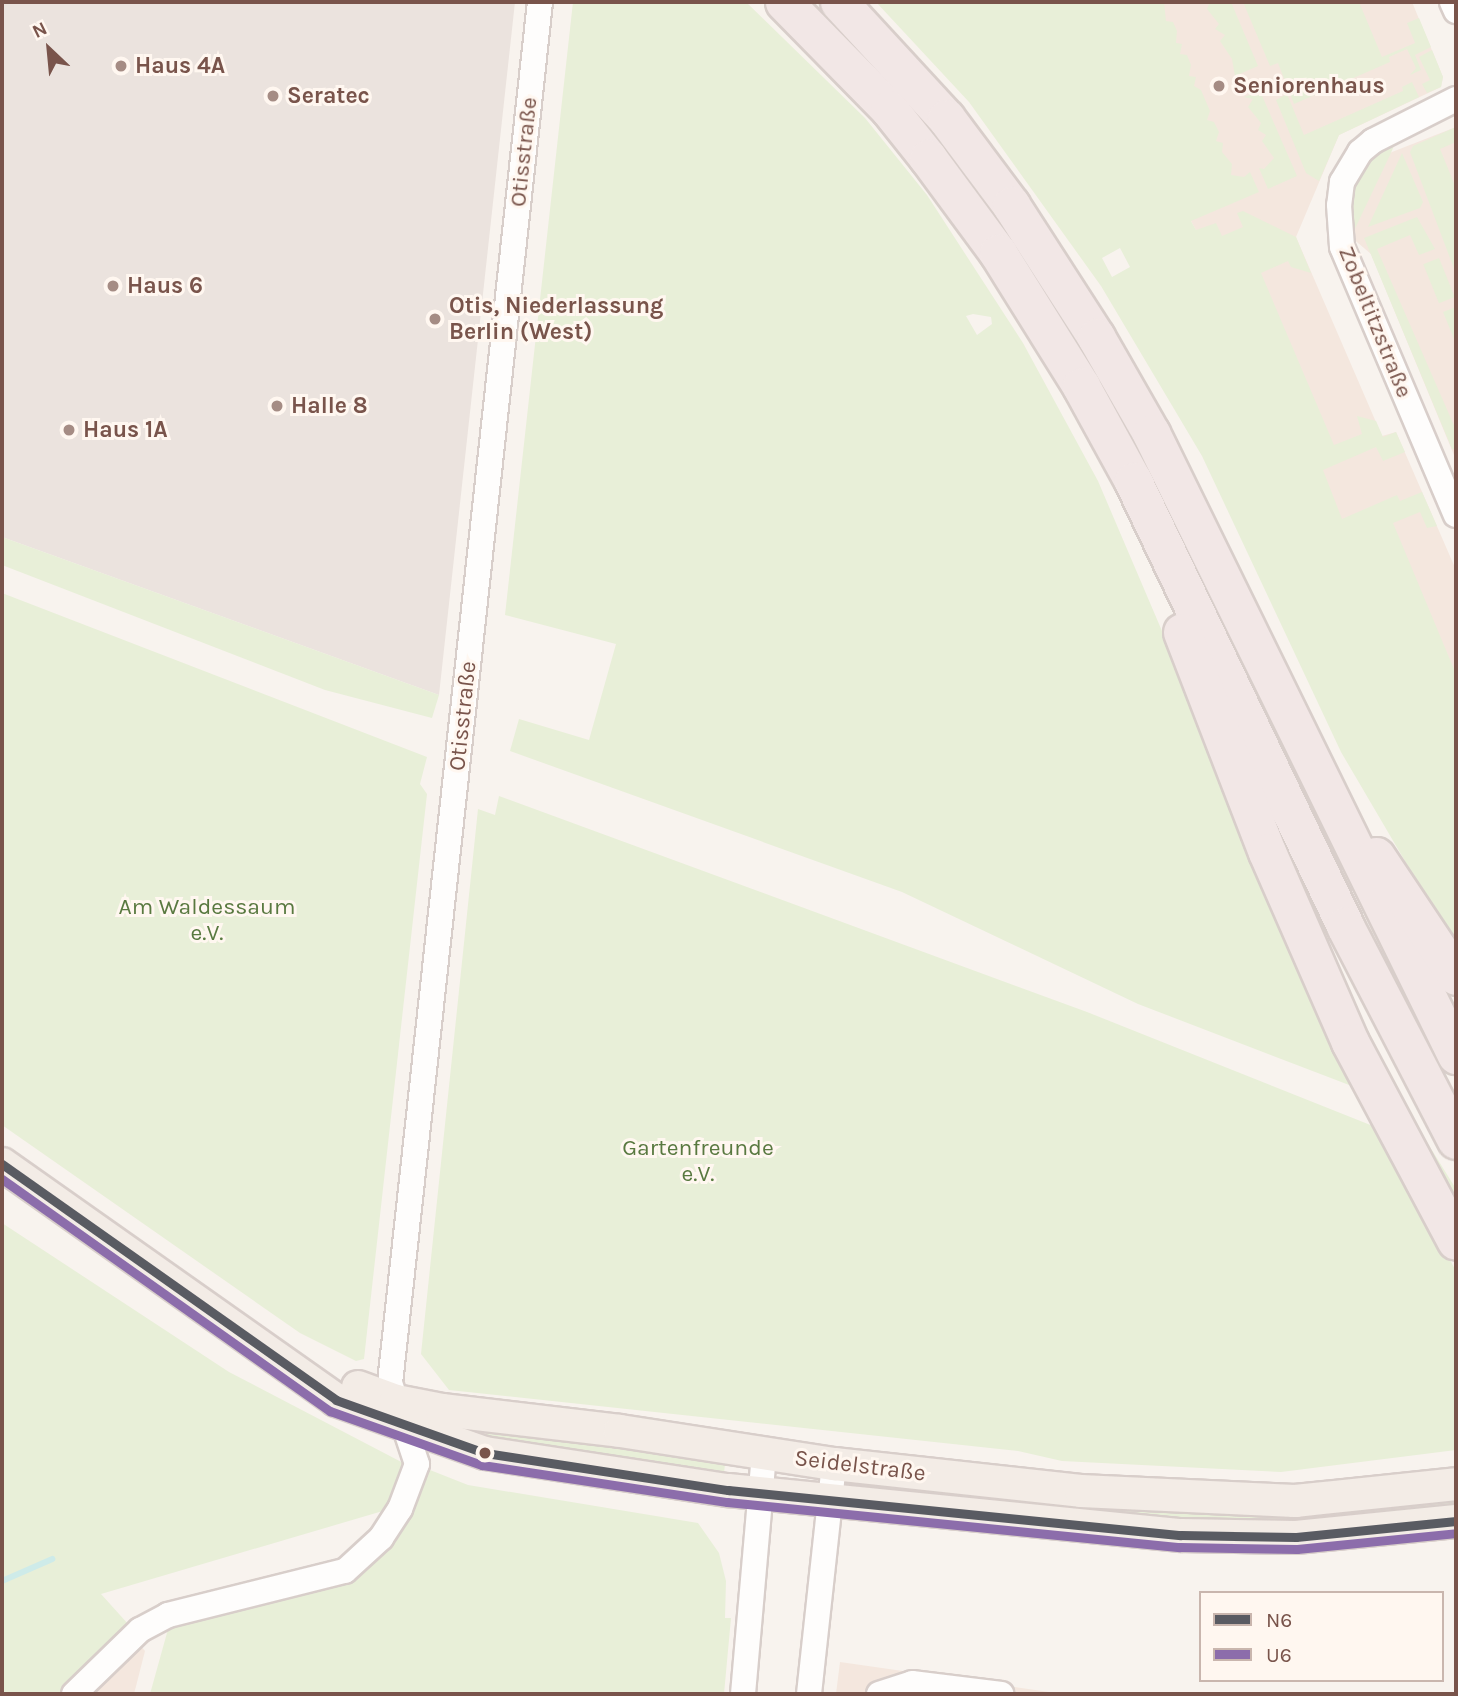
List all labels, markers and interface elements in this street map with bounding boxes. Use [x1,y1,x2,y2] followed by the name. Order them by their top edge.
[14,14,84,84] north arrow
[29,17,51,43] text: N
[135,52,225,80] place label: Haus 4A
[113,58,129,74] marker: Haus 4A
[1233,72,1385,100] place label: Seniorenhaus
[1211,78,1227,94] marker: Seniorenhaus
[287,82,370,110] place label: Seratec
[265,88,281,104] marker: Seratec
[505,96,543,208] street label: Otisstraße
[1332,242,1418,402] street label: Zobeltitzstraße
[127,272,203,300] place label: Haus 6
[105,278,121,294] marker: Haus 6
[449,292,664,346] place label: Otis, Niederlassung Berlin (West)
[427,311,443,327] marker: Otis, Niederlassung Berlin (West)
[291,392,368,420] place label: Halle 8
[269,398,285,414] marker: Halle 8
[83,416,168,444] place label: Haus 1A
[61,422,77,438] marker: Haus 1A
[444,660,482,772] street label: Otisstraße
[119,893,295,947] park label: Am Waldessaum e.V.
[622,1134,774,1188] park label: Gartenfreunde e.V.
[793,1444,927,1488] street label: Seidelstraße
[478,1446,492,1460] unlabelled marker
[1199,1591,1444,1682] legend
[1266,1608,1292,1632] text: N6
[1266,1643,1292,1667] text: U6

